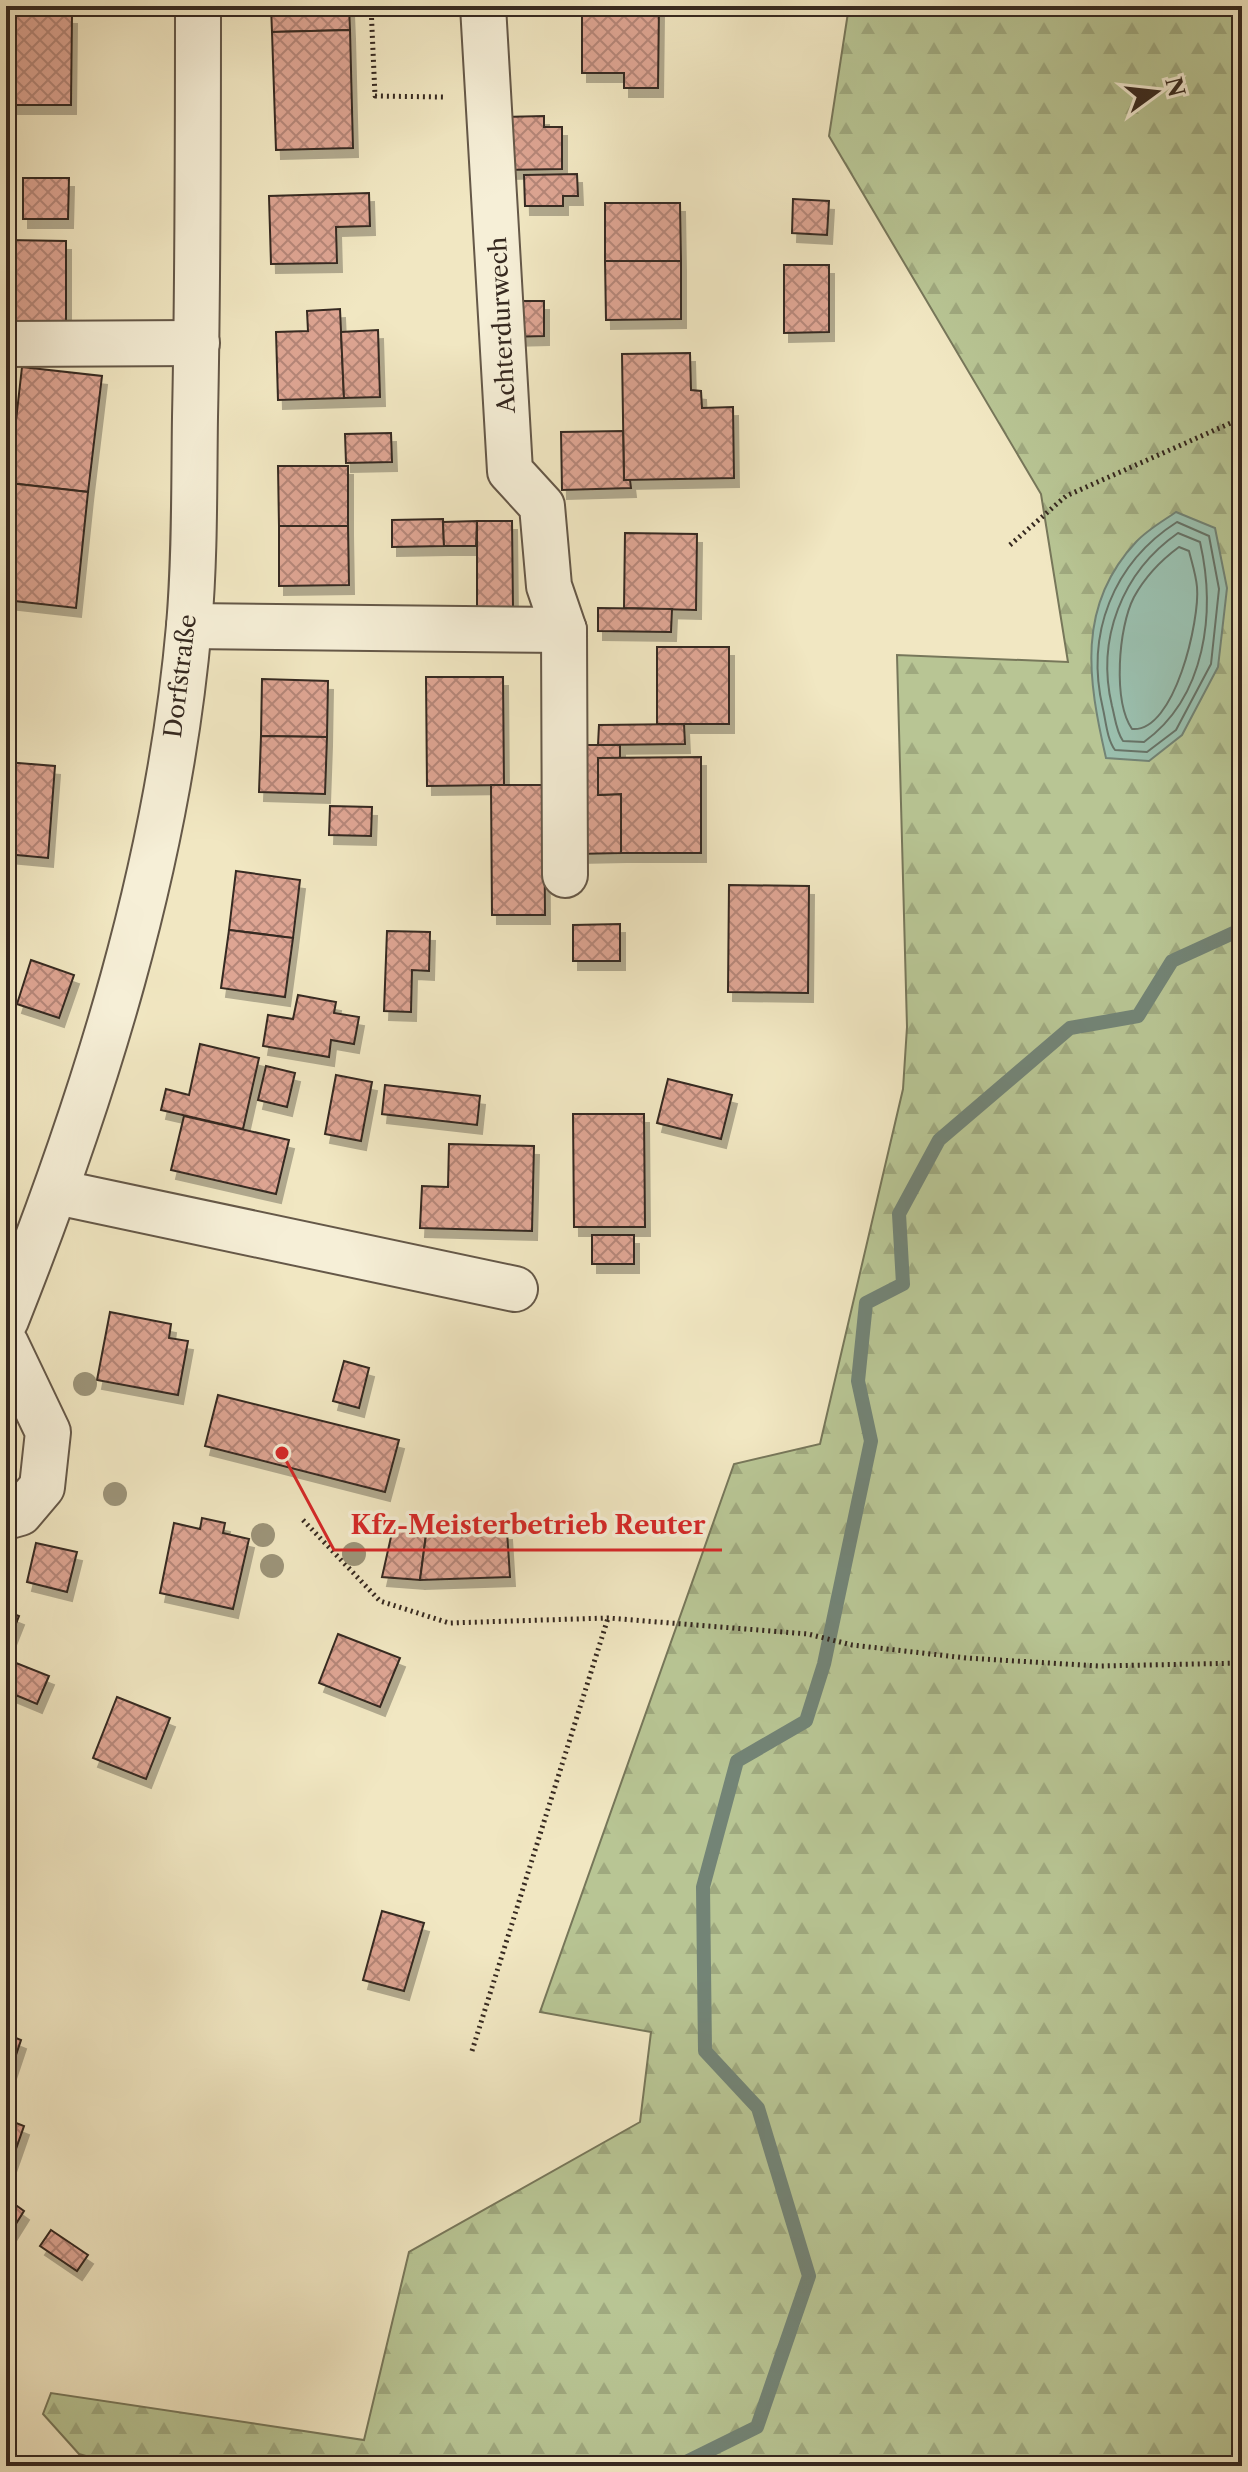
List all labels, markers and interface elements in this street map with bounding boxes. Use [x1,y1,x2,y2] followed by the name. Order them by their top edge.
[1116,52,1196,132] north arrow
[1159,74,1190,100] text: N
[483,236,521,415] street label: Achterdurwech
[158,612,202,740] street label: Dorfstraße
[334,1500,722,1550] callout: Kfz-Meisterbetrieb Reuter
[350,1509,706,1541] text: Kfz-Meisterbetrieb Reuter

